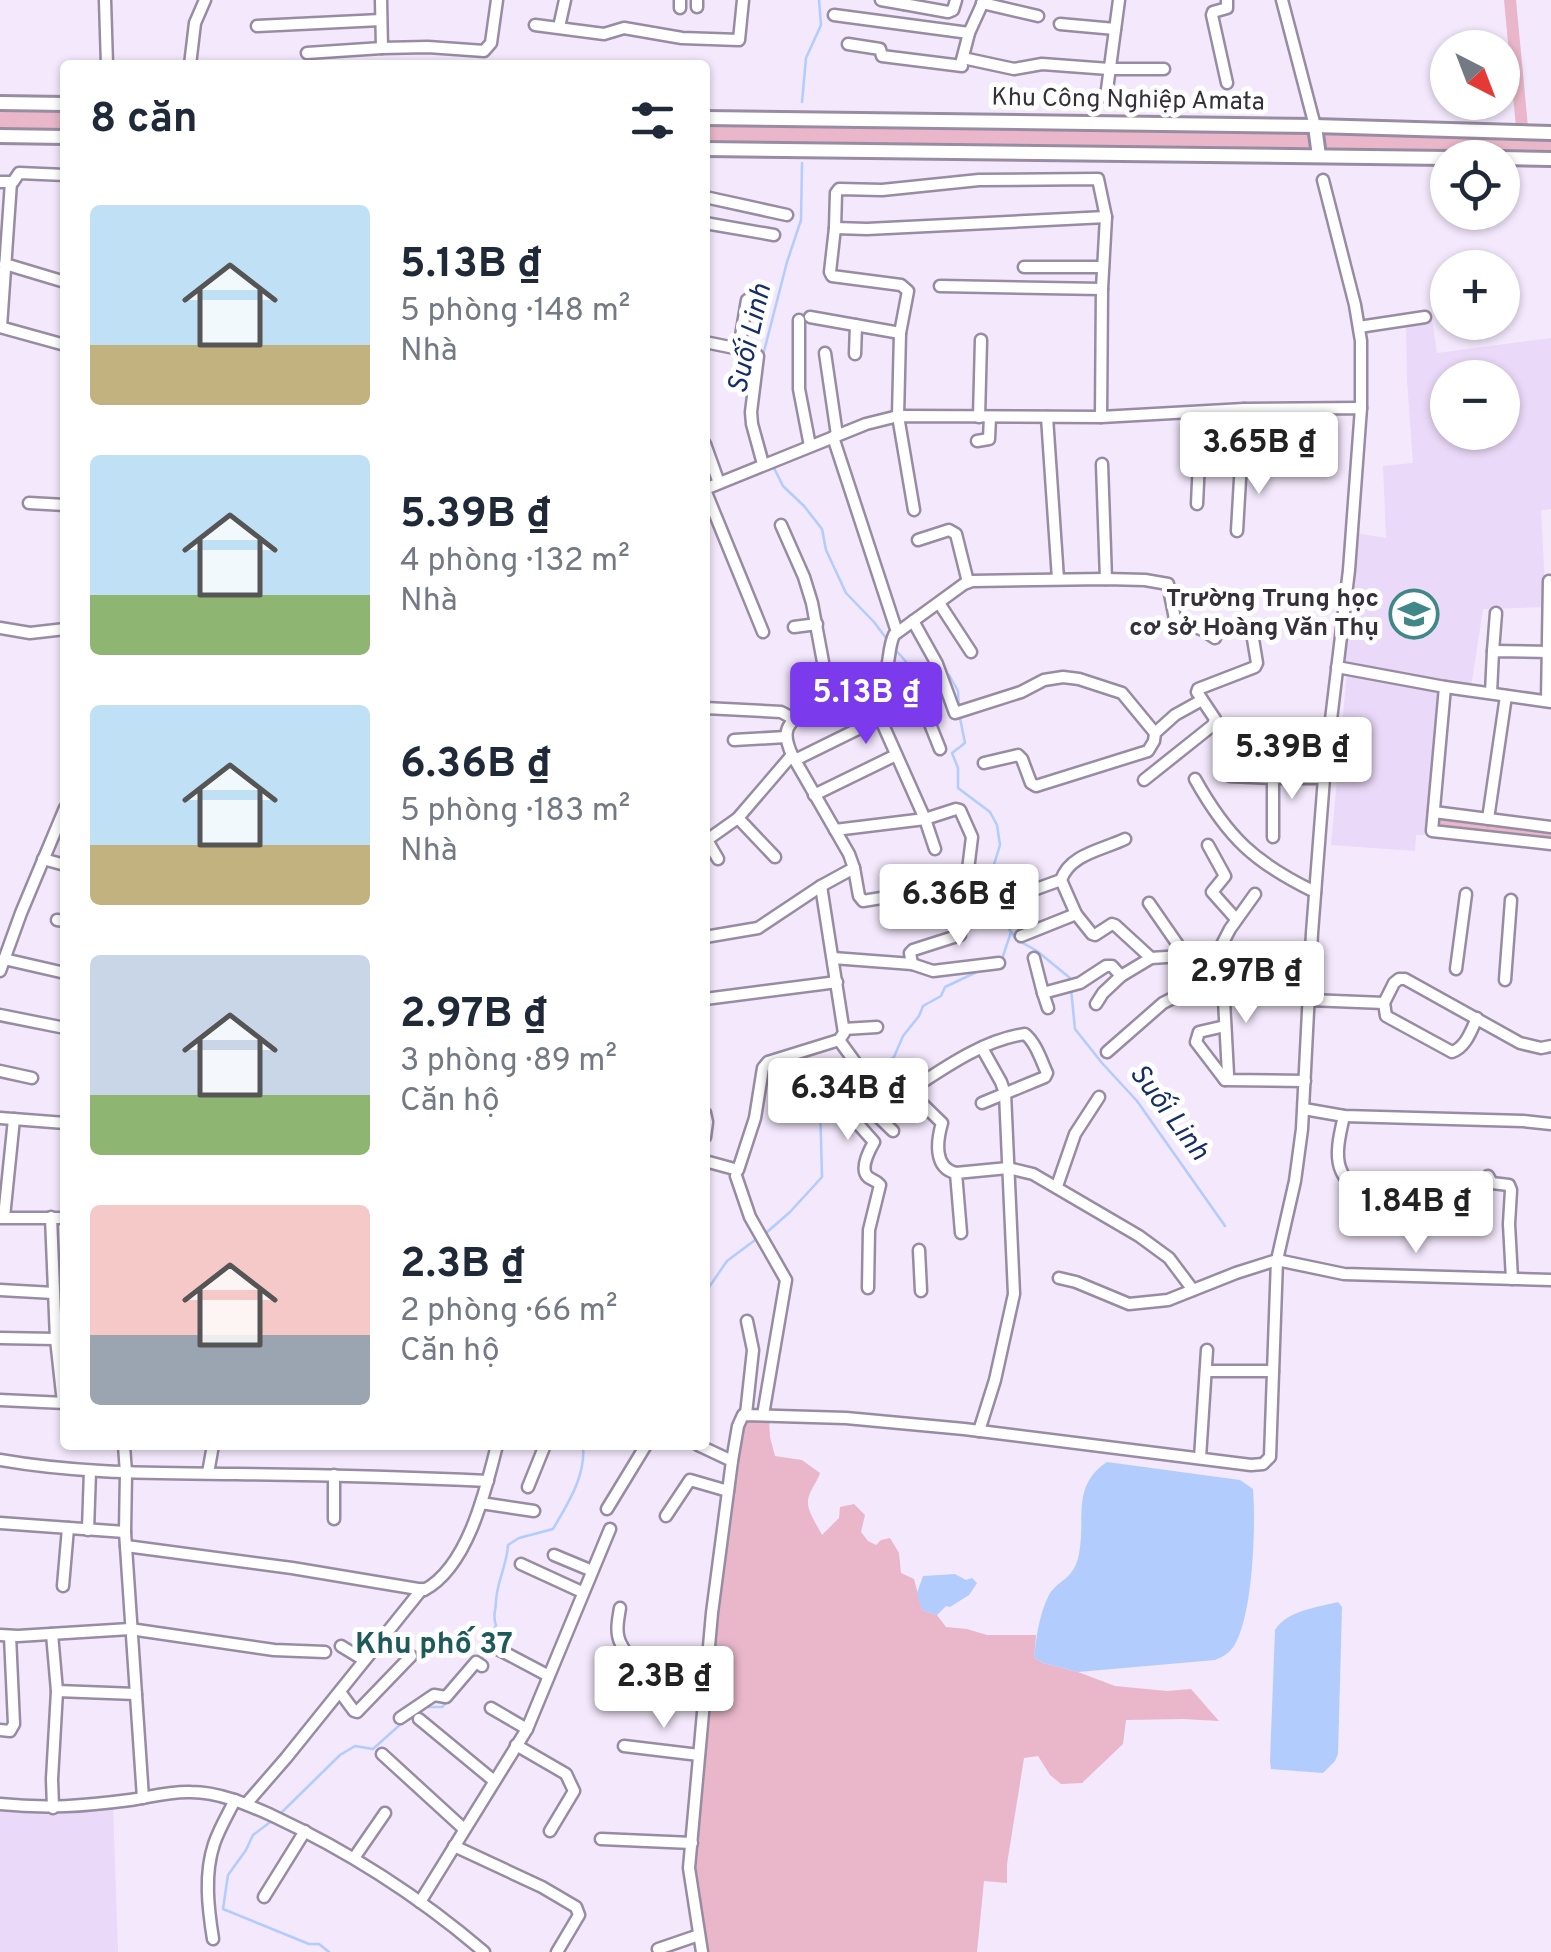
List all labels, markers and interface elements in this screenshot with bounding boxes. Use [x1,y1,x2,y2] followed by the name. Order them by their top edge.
[1430,30,1520,120] north arrow
[1430,30,1520,450] map controls
[991,83,1265,119] street label: Khu Công Nghiệp Amata
[625,93,680,148] icon: filters
[90,94,198,147] text: 8 căn
[1430,140,1520,230] button: locate
[400,239,541,292] text: 5.13B ₫
[170,245,290,365] icon: home
[1430,250,1520,340] button: +
[720,280,781,398] water label: Suối Linh
[400,292,630,332] text: 5 phòng · 148 m²
[400,332,458,372] text: Nhà
[1430,360,1520,450] button: −
[1167,412,1351,497] pin: 3.65B ₫
[1202,424,1316,464] text: 3.65B ₫
[400,489,551,542] text: 5.39B ₫
[170,495,290,615] icon: home
[400,542,630,582] text: 4 phòng · 132 m²
[400,582,458,622] text: Nhà
[1129,584,1379,645] place label: Trường Trung học cơ sở Hoàng Văn Thụ
[1388,588,1440,640] school or university icon: Trường Trung học cơ sở Hoàng Văn Thụ
[774,662,958,747] pin: 5.13B ₫
[812,674,920,714] text: 5.13B ₫
[1200,717,1384,802] pin: 5.39B ₫
[1235,729,1349,769] text: 5.39B ₫
[400,739,551,792] text: 6.36B ₫
[170,745,290,865] icon: home
[400,792,630,832] text: 5 phòng · 183 m²
[400,832,458,872] text: Nhà
[867,864,1051,949] pin: 6.36B ₫
[902,876,1016,916] text: 6.36B ₫
[1154,941,1338,1026] pin: 2.97B ₫
[1190,953,1302,993] text: 2.97B ₫
[400,989,547,1042] text: 2.97B ₫
[170,995,290,1115] icon: home
[400,1042,617,1082] text: 3 phòng · 89 m²
[1120,1057,1217,1169] water label: Suối Linh
[756,1058,940,1143] pin: 6.34B ₫
[790,1070,906,1110] text: 6.34B ₫
[400,1082,500,1122] text: Căn hộ
[1324,1171,1508,1256] pin: 1.84B ₫
[1361,1183,1471,1223] text: 1.84B ₫
[400,1239,525,1292] text: 2.3B ₫
[170,1245,290,1365] icon: home
[400,1292,618,1332] text: 2 phòng · 66 m²
[400,1332,500,1372] text: Căn hộ
[355,1626,513,1664] district label: Khu phố 37
[583,1646,745,1731] pin: 2.3B ₫
[617,1658,711,1698] text: 2.3B ₫

